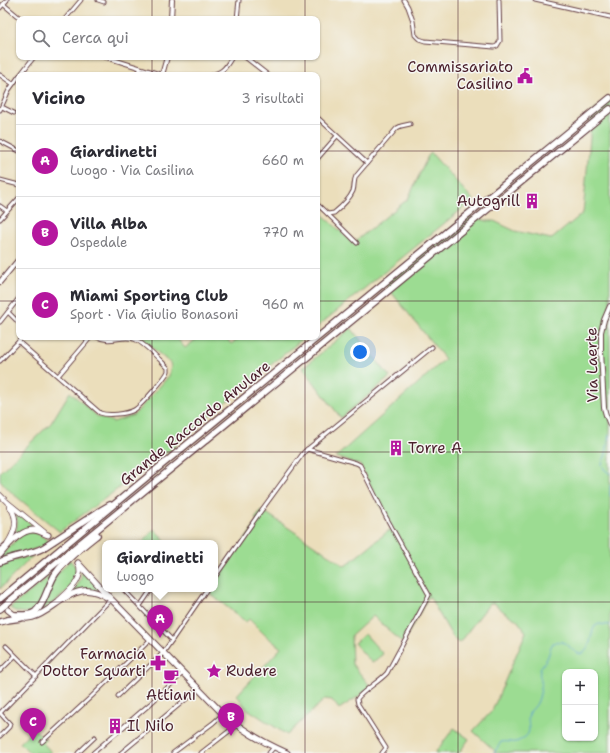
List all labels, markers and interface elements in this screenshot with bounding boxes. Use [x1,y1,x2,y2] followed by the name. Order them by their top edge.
[16,16,320,60] search box
[30,27,52,49] icon: search
[62,28,129,48] text: Cerca qui
[407,57,513,94] place label: Commissariato Casilino
[516,67,534,85] public building icon: Commissariato Casilino
[32,87,85,109] text: Vicino
[241,90,304,107] text: 3 risultati
[70,142,157,162] text: Giardinetti
[40,152,50,169] text: A
[262,152,304,169] text: 660 m
[70,162,194,179] text: Luogo · Via Casilina
[457,191,520,211] place label: Autogrill
[523,192,541,210] building icon: Autogrill
[70,214,147,234] text: Villa Alba
[41,224,49,241] text: B
[262,224,304,241] text: 770 m
[70,234,127,251] text: Ospedale
[70,286,228,306] text: Miami Sporting Club
[41,296,49,313] text: C
[262,296,304,313] text: 960 m
[70,306,238,323] text: Sport · Via Giulio Bonasoni
[581,327,603,403] street label: Via Laerte
[350,342,370,362] your location
[115,356,275,490] street label: Grande Raccordo Anulare
[408,438,462,458] place label: Torre A
[387,439,405,457] building icon: Torre A
[102,540,218,592] popup
[116,548,204,568] text: Giardinetti
[116,568,154,585] text: Luogo
[147,605,173,638] pin: A
[42,644,147,681] place label: Farmacia Dottor Squarti
[149,654,167,672] pharmacy icon: Farmacia Dottor Squarti
[226,661,277,681] place label: Rudere
[205,662,223,680] place icon: Rudere
[162,667,180,685] cafe icon: Attiani
[562,669,598,741] map controls
[562,669,598,705] button: +
[146,685,196,705] place label: Attiani
[218,703,244,736] pin: B
[562,705,598,741] button: −
[20,708,46,741] pin: C
[127,716,174,736] place label: Il Nilo
[106,717,124,735] building icon: Il Nilo

